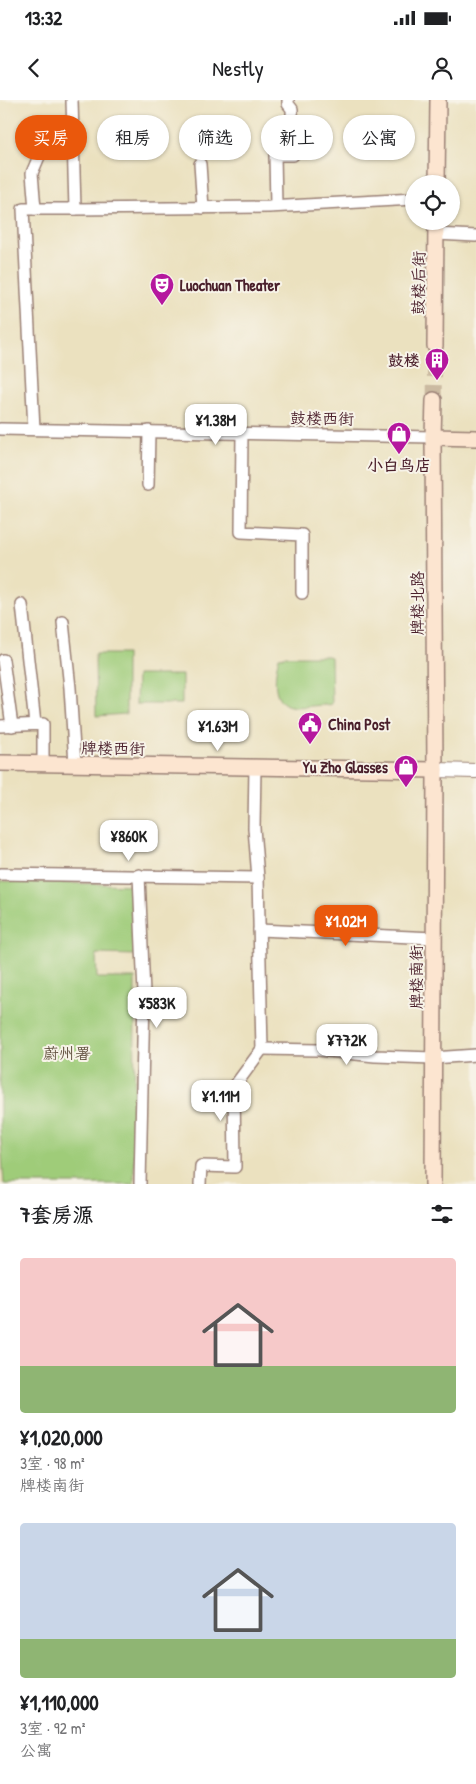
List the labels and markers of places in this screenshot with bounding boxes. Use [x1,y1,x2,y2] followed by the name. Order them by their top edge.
[149,272,175,306] theatre icon: Luochuan Theater
[180,274,281,296] place label: Luochuan Theater
[424,347,450,381] building icon: 鼓楼
[388,349,420,371] place label: 鼓楼
[175,404,257,446] pin: ¥1.38M
[386,421,412,455] shop icon: 小白鸟店
[367,454,431,476] place label: 小白鸟店
[177,710,259,752] pin: ¥1.63M
[297,711,323,745] public building icon: China Post
[328,713,391,735] place label: China Post
[393,754,419,788] shop icon: Yu Zho Glasses
[303,756,389,778] place label: Yu Zho Glasses
[94,820,164,862] pin: ¥860K
[305,904,387,947] pin: ¥1.02M
[122,986,192,1029] pin: ¥583K
[312,1024,382,1066] pin: ¥772K
[180,1080,262,1122] pin: ¥1.11M

